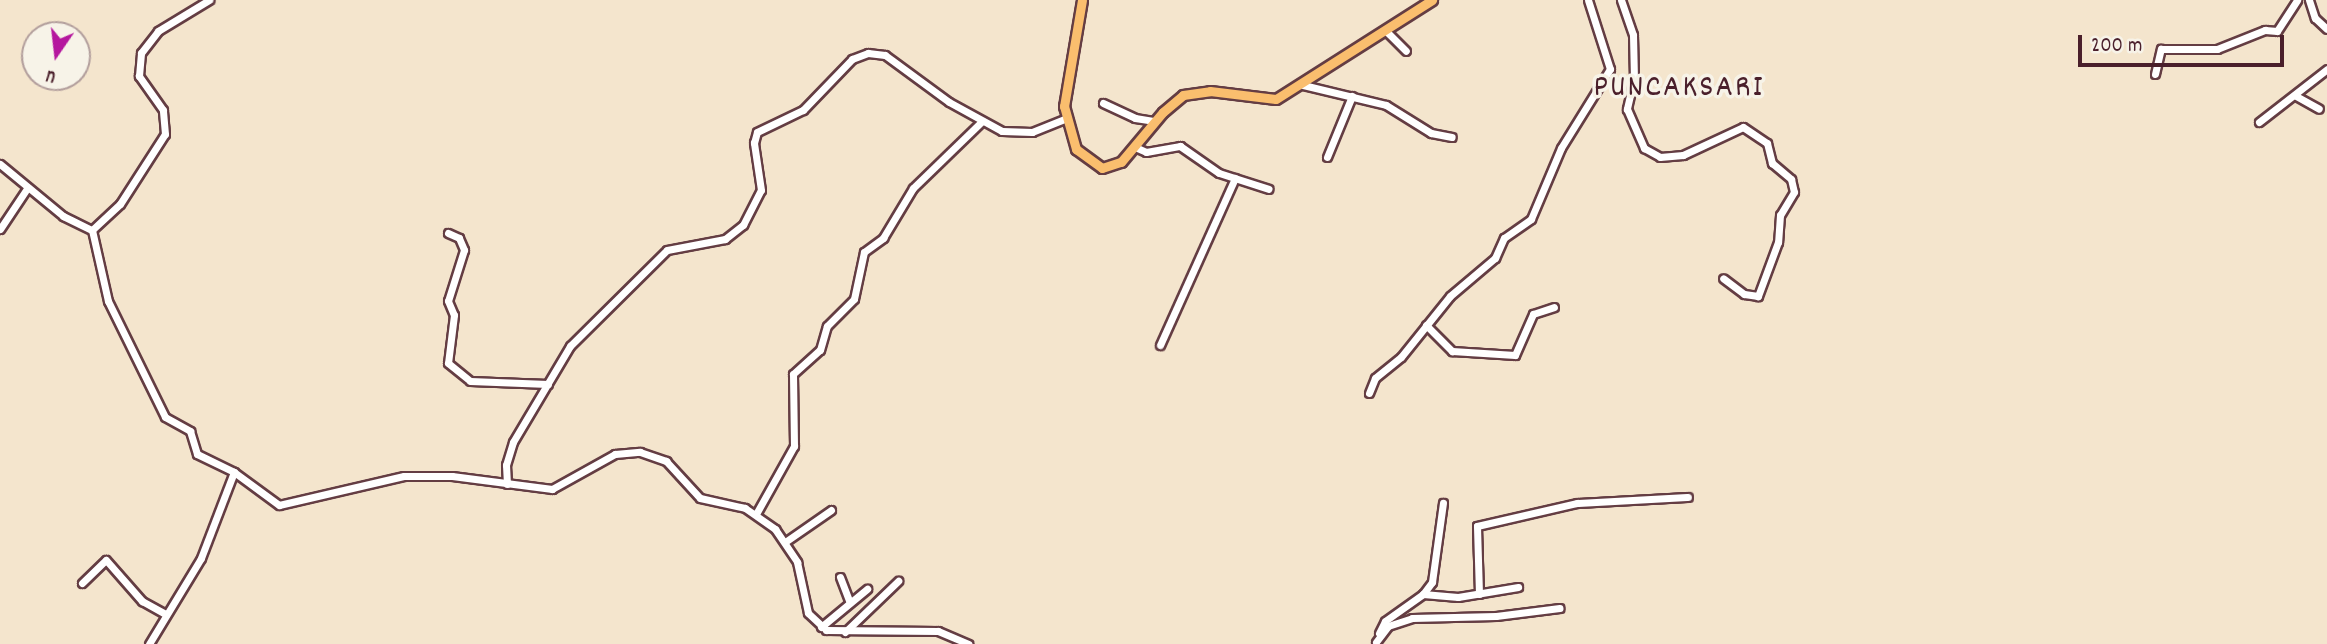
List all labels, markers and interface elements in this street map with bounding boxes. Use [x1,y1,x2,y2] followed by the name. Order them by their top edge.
[21,21,91,91] north arrow
[2082,21,2288,65] scale bar
[2091,32,2142,62] text: 200 m
[44,61,59,89] text: U
[1595,70,1763,108] district label: PUNCAKSARI

